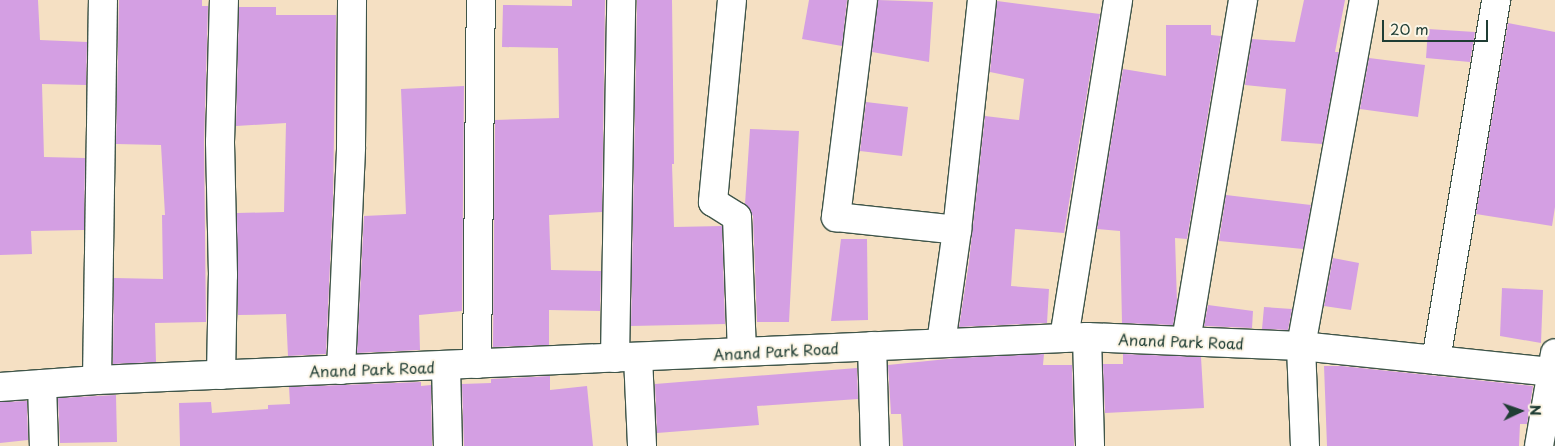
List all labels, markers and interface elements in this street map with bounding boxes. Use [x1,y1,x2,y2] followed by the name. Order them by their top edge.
[1385,10,1491,42] scale bar
[1390,17,1429,40] text: 20 m
[1117,330,1245,352] street label: Anand Park Road
[712,339,840,363] street label: Anand Park Road
[308,358,436,380] street label: Anand Park Road
[1495,386,1545,436] north arrow
[1525,404,1546,416] text: N

